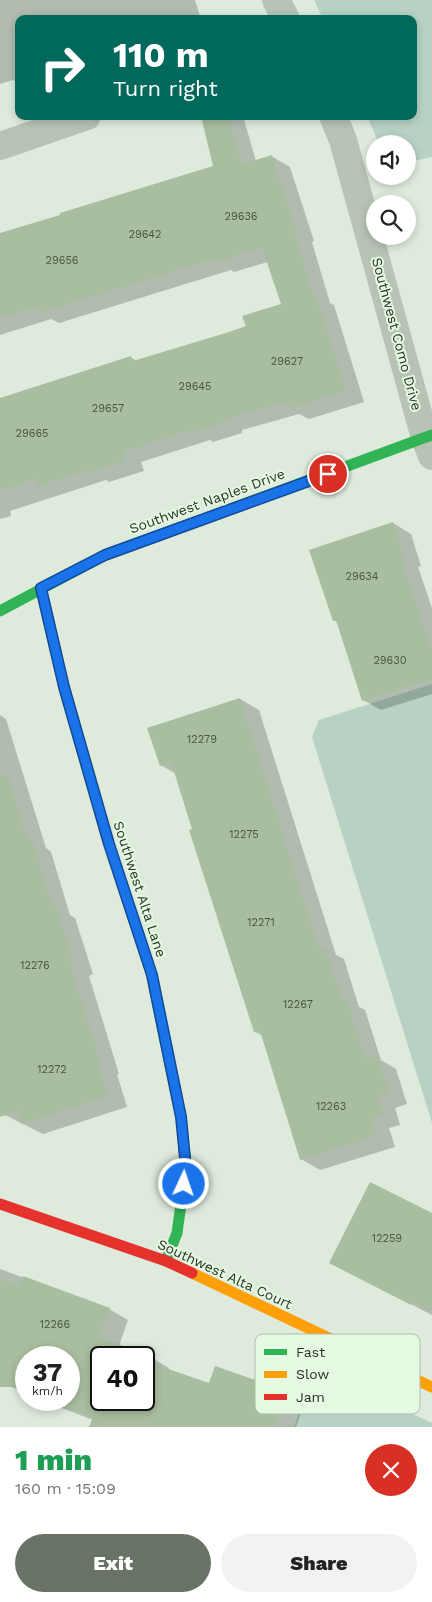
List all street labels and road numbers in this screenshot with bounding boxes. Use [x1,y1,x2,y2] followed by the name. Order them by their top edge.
[369,256,425,412] street label: Southwest Como Drive
[127,465,287,537] street label: Southwest Naples Drive
[110,819,170,959] street label: Southwest Alta Lane
[155,1236,295,1312] street label: Southwest Alta Court

